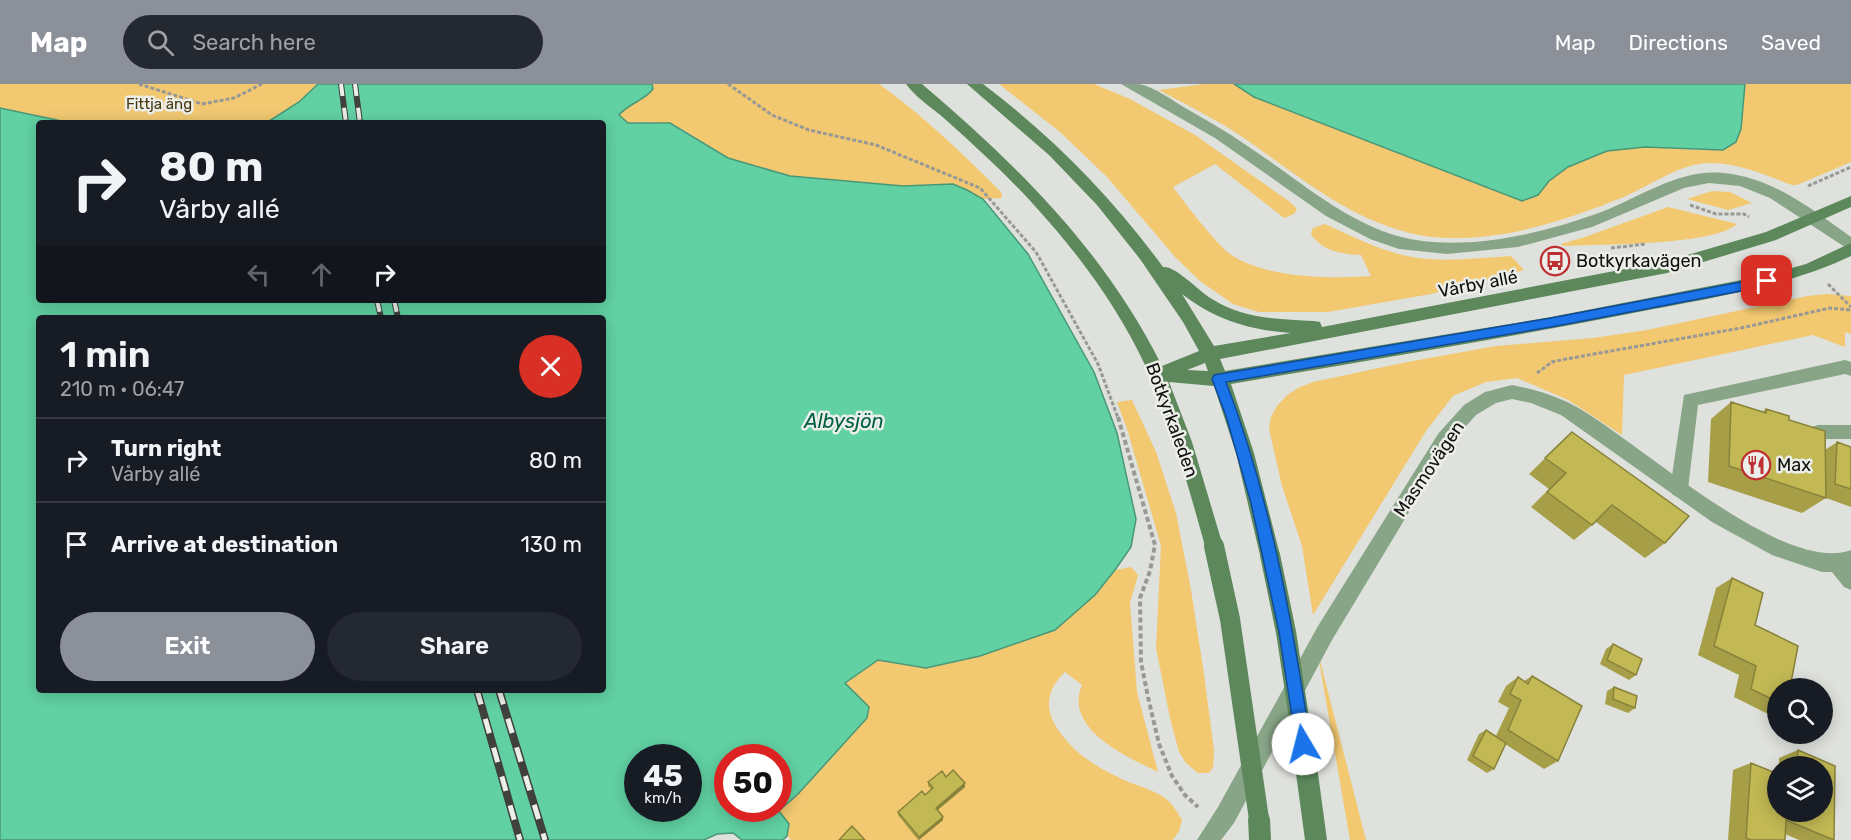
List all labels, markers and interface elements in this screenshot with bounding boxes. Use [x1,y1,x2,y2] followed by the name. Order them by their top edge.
[123,15,543,69] search box
[30,26,87,59] text: Map
[144,26,177,59] icon: search
[192,29,316,56] text: Search here
[1555,30,1596,55] text: Map
[1629,30,1728,55] text: Directions
[1761,30,1821,55] text: Saved
[126,95,192,113] park label: Fittja äng
[159,142,263,192] text: 80 m
[60,144,138,222] icon: right
[159,193,280,225] text: Vårby allé
[1539,245,1571,277] bus stop icon: Botkyrkavägen
[1576,250,1702,272] place label: Botkyrkavägen
[1741,255,1792,306] pin
[242,258,275,291] icon: left
[305,258,338,291] icon: ahead
[368,258,401,291] icon: right
[1750,264,1783,297] icon: arrive
[1436,266,1520,302] street label: Vårby allé
[60,333,151,376] text: 1 min
[519,335,582,398] button: close
[1141,360,1203,480] street label: Botkyrkaleden
[60,377,184,401] text: 210 m · 06:47
[803,409,884,433] water label: Albysjön
[1389,417,1469,521] street label: Masmovägen
[111,435,221,462] text: Turn right
[60,444,93,477] icon: right
[529,447,582,474] text: 80 m
[1740,449,1772,481] restaurant icon: Max
[1777,454,1811,476] place label: Max
[111,462,201,486] text: Vårby allé
[60,528,93,561] icon: arrive
[111,531,338,558] text: Arrive at destination
[520,531,582,558] text: 130 m
[60,612,315,681] button: Exit
[327,612,582,681] button: Share
[1767,678,1833,822] map controls
[1767,678,1833,744] button: search
[1271,712,1335,776] position arrow
[714,744,792,822] speed limit sign: 50
[1767,756,1833,822] button: layers
[643,758,683,794] text: 45
[644,789,682,807] text: km/h

